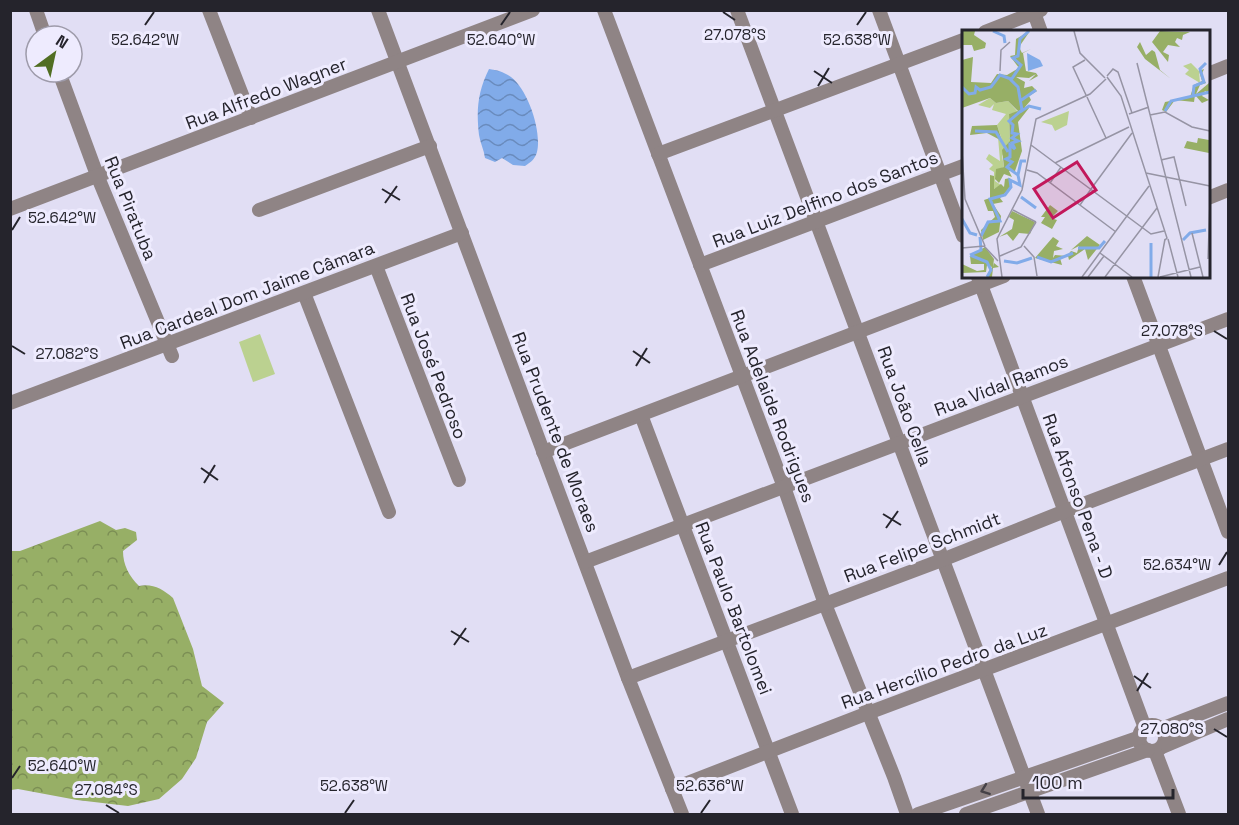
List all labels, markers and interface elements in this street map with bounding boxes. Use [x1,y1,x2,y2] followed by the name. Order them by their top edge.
[24,24,84,84] north arrow
[704,25,766,44] text: 27.078°S
[52,30,72,54] text: N
[111,30,179,49] text: 52.642°W
[467,30,535,49] text: 52.640°W
[823,30,891,49] text: 52.638°W
[962,30,1209,278] inset map
[182,52,350,134] street label: Rua Alfredo Wagner
[709,145,941,253] street label: Rua Luiz Delfino dos Santos
[100,153,162,263] street label: Rua Piratuba
[28,208,96,227] text: 52.642°W
[116,236,378,354] street label: Rua Cardeal Dom Jaime Câmara
[396,290,472,442] street label: Rua José Pedroso
[726,306,820,506] street label: Rua Adelaide Rodrigues
[1141,321,1203,340] text: 27.078°S
[507,329,605,535] street label: Rua Prudente de Moraes
[873,343,937,469] street label: Rua João Cella
[36,344,98,363] text: 27.082°S
[931,349,1071,421] street label: Rua Vidal Ramos
[1037,410,1119,582] street label: Rua Afonso Pena - D
[840,507,1004,587] street label: Rua Felipe Schmidt
[690,518,778,698] street label: Rua Paulo Bartolomei
[1143,555,1211,574] text: 52.634°W
[838,618,1050,714] street label: Rua Hercílio Pedro da Luz
[1140,719,1204,738] text: 27.080°S
[28,756,96,775] text: 52.640°W
[1023,762,1173,800] scale bar
[1032,771,1083,794] text: 100 m
[320,776,388,795] text: 52.638°W
[676,776,744,795] text: 52.636°W
[74,780,138,799] text: 27.084°S
[980,783,991,796] one-way arrow

